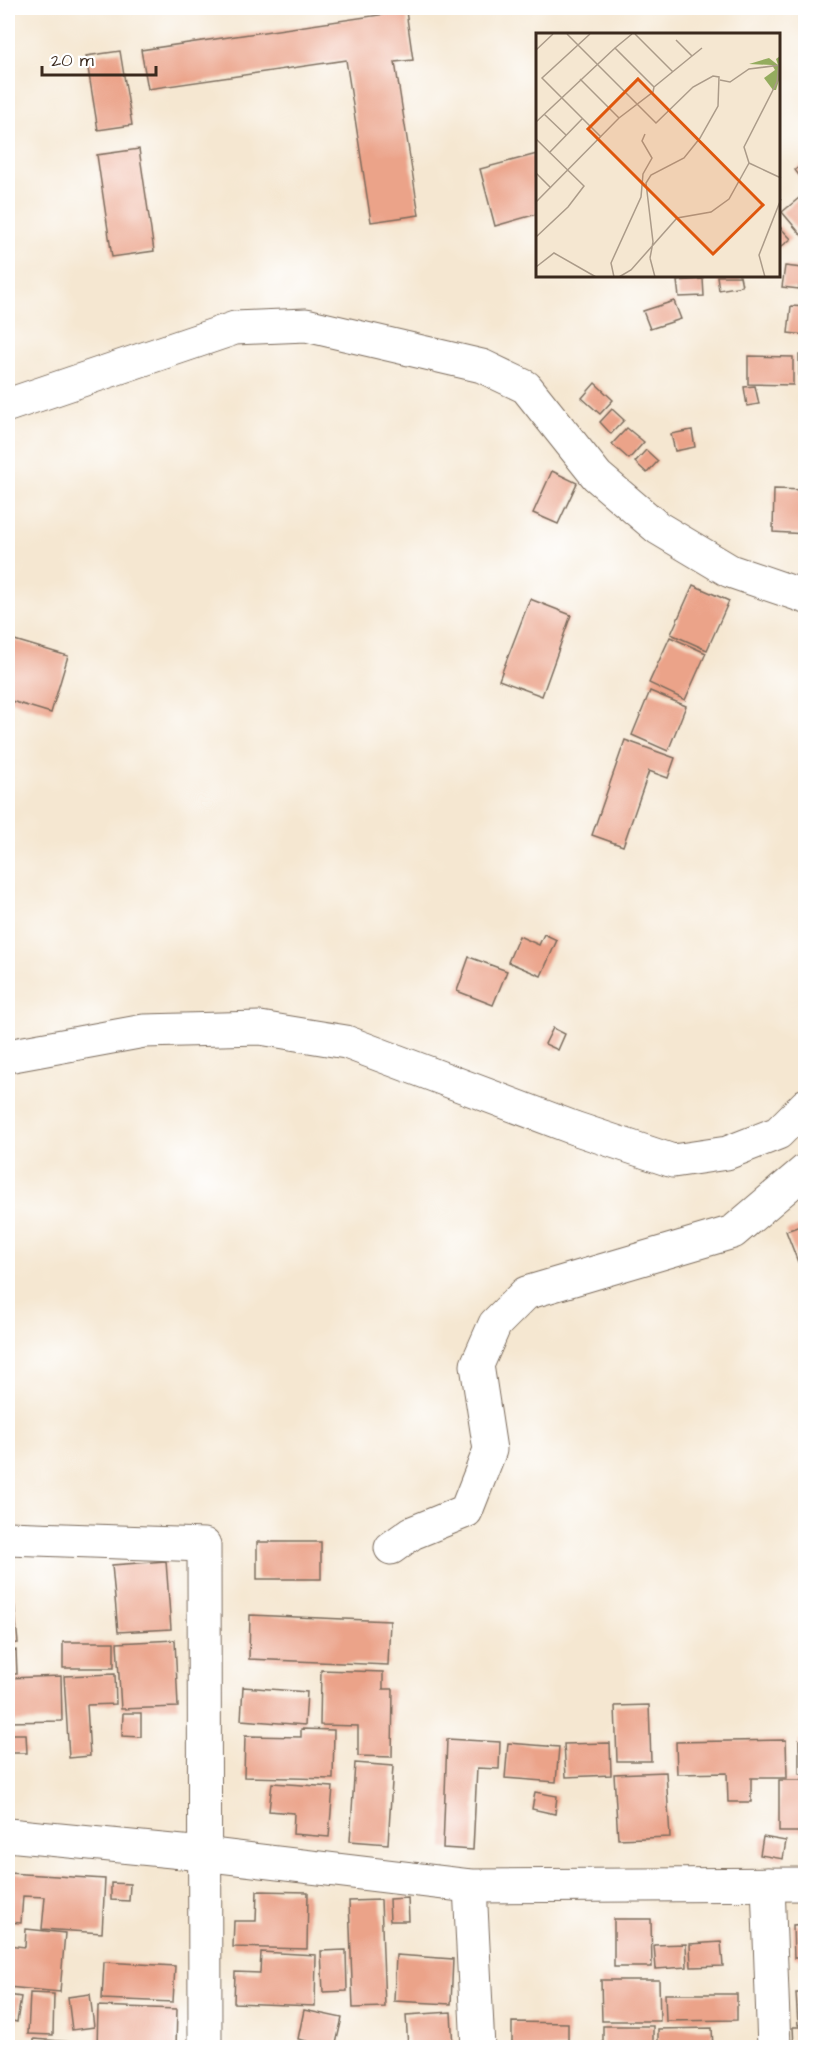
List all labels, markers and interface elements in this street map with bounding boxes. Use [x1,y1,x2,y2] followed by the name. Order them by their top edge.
[536,33,780,278] inset map
[42,39,156,77] scale bar
[51,48,94,73] text: 20 m

